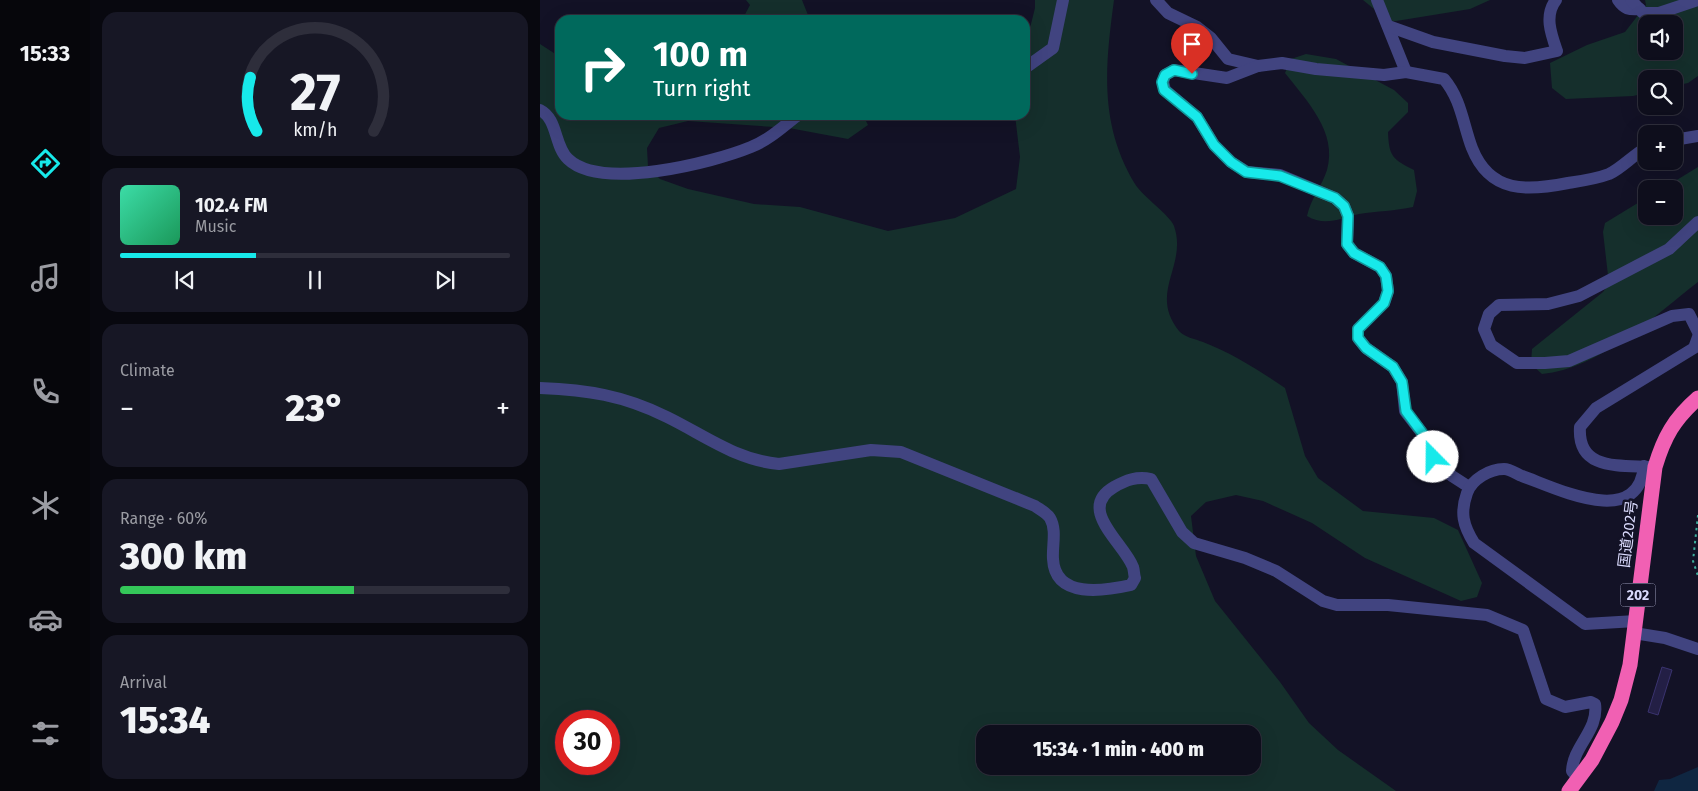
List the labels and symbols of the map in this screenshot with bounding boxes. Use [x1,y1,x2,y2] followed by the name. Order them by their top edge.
[1171,23,1213,74] pin
[1406,430,1458,482] position arrow
[1615,499,1641,569] street label: 国道202号
[1620,584,1656,606] road number: 202
[555,710,620,775] speed limit sign: 30

